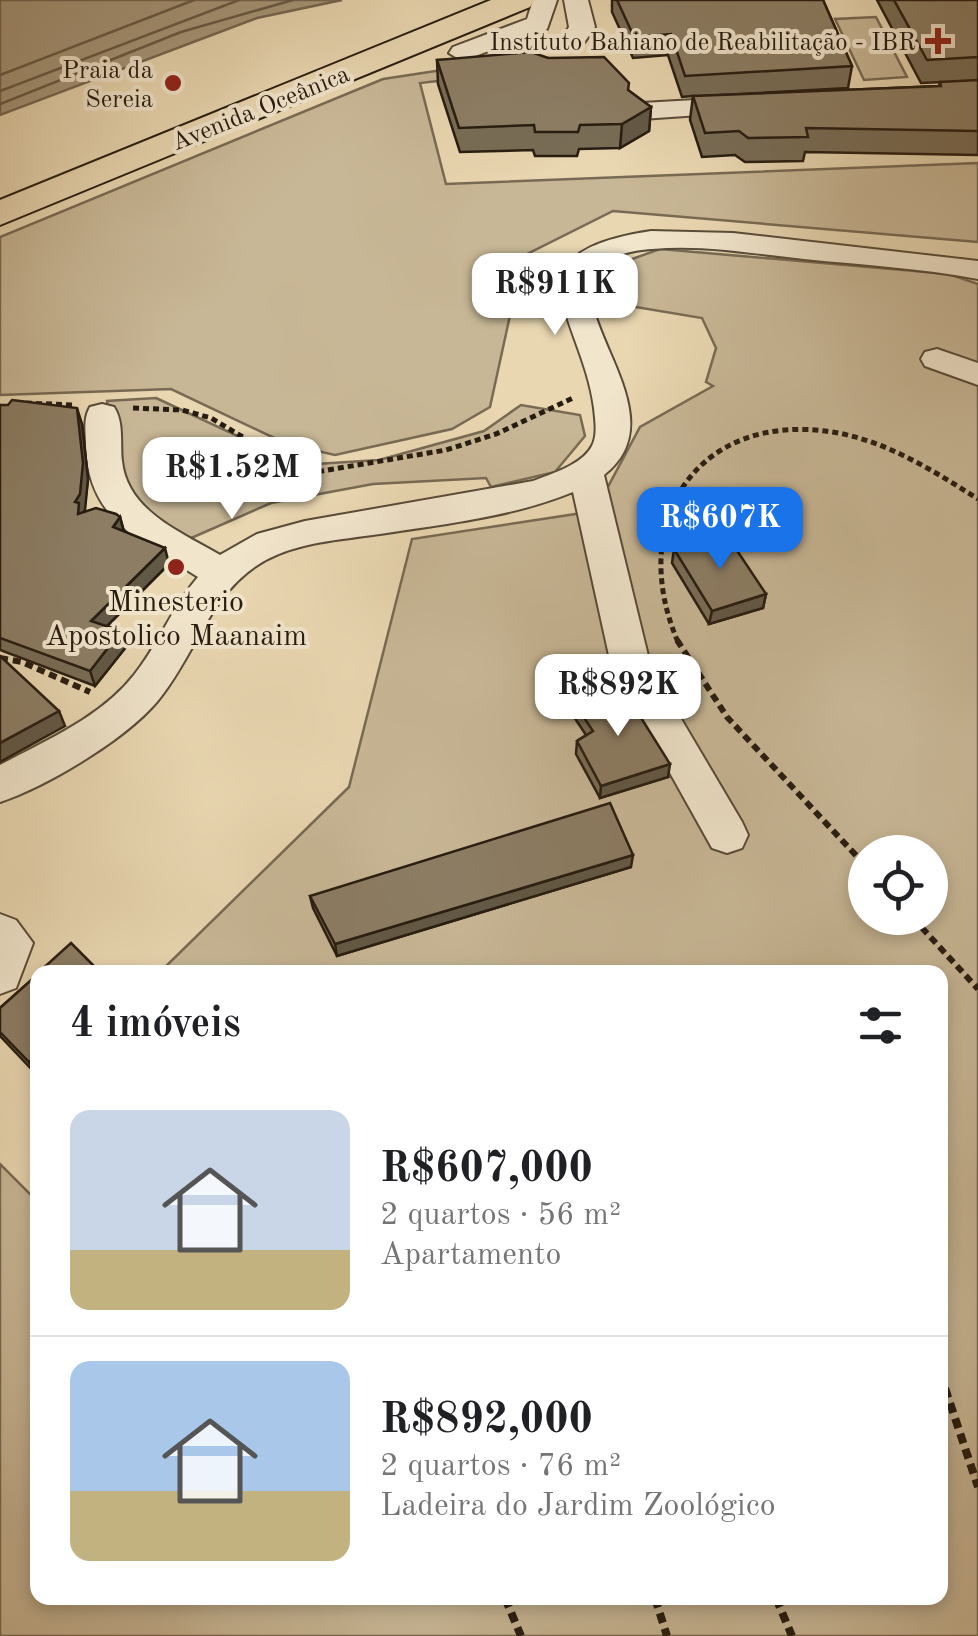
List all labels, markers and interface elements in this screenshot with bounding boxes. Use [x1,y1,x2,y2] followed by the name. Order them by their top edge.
[925,28,951,54] marker: Instituto Bahiano de Reabilitação - IBR
[489,31,916,56] place label: Instituto Bahiano de Reabilitação - IBR
[62,59,153,113] place label: Praia da Sereia
[168,62,353,156] street label: Avenida Oceânica
[162,72,184,94] marker: Praia da Sereia
[474,253,636,338] pin: R$911K
[494,269,616,301] text: R$911K
[140,437,324,522] pin: R$1.52M
[164,453,300,485] text: R$1.52M
[639,487,801,572] pin: R$607K
[659,503,781,535] text: R$607K
[165,556,187,578] marker: Minesterio Apostolico Maanaim
[45,588,307,652] place label: Minesterio Apostolico Maanaim
[537,654,699,739] pin: R$892K
[557,670,679,702] text: R$892K
[848,835,948,935] map controls
[848,835,948,935] button: locate
[853,998,908,1053] icon: filters
[70,1004,241,1046] text: 4 imóveis
[380,1149,593,1191] text: R$607,000
[150,1150,270,1270] icon: home
[380,1200,621,1232] text: 2 quartos · 56 m²
[380,1240,561,1272] text: Apartamento
[380,1400,593,1442] text: R$892,000
[150,1401,270,1521] icon: home
[380,1451,621,1483] text: 2 quartos · 76 m²
[380,1491,776,1523] text: Ladeira do Jardim Zoológico

